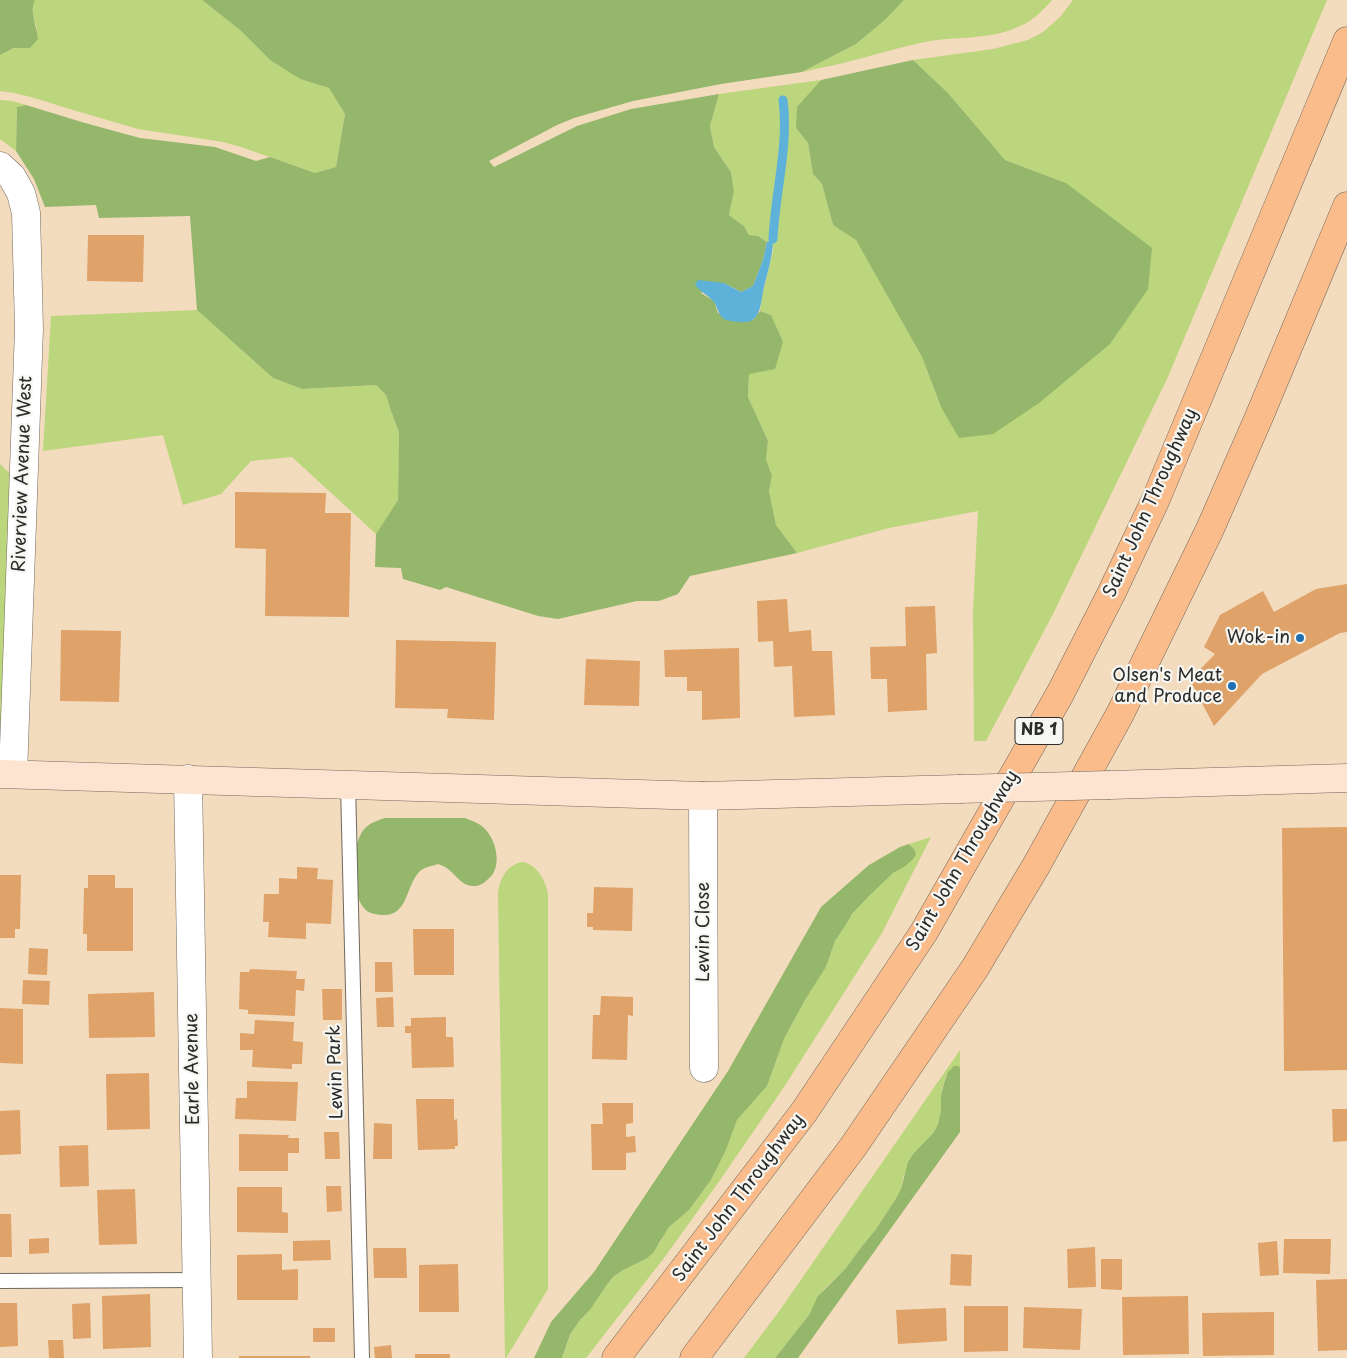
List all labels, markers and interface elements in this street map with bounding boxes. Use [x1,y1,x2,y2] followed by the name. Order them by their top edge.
[9,375,37,573] street label: Riverview Avenue West
[1099,405,1203,601] street label: Saint John Throughway
[1227,627,1290,649] place label: Wok-in
[1294,632,1306,644] marker: Wok-in
[1112,665,1222,708] place label: Olsen's Meat and Produce
[1226,680,1238,692] marker: Olsen's Meat and Produce
[1015,718,1063,744] road number: NB 1
[902,767,1024,955] street label: Saint John Throughway
[693,882,715,982] street label: Lewin Close
[181,1013,205,1125] street label: Earle Avenue
[324,1025,348,1119] street label: Lewin Park
[669,1110,809,1286] street label: Saint John Throughway

